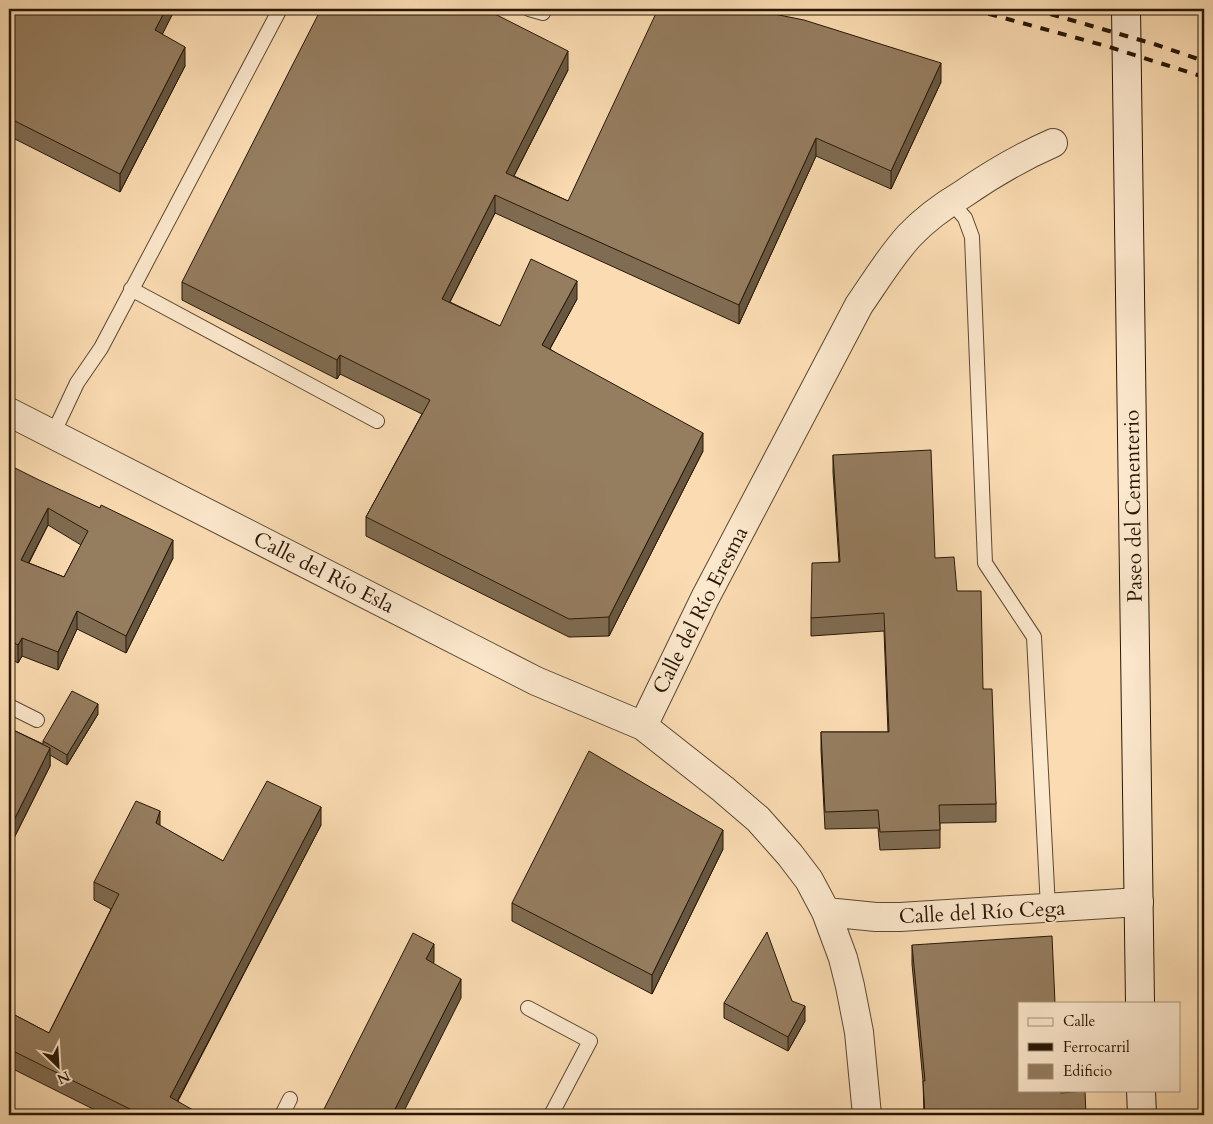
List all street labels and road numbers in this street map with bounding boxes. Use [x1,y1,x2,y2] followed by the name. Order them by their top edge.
[1117,409,1150,603] street label: Paseo del Cementerio
[646,522,755,699] street label: Calle del Río Eresma
[248,524,399,620] street label: Calle del Río Esla
[898,894,1066,931] street label: Calle del Río Cega

